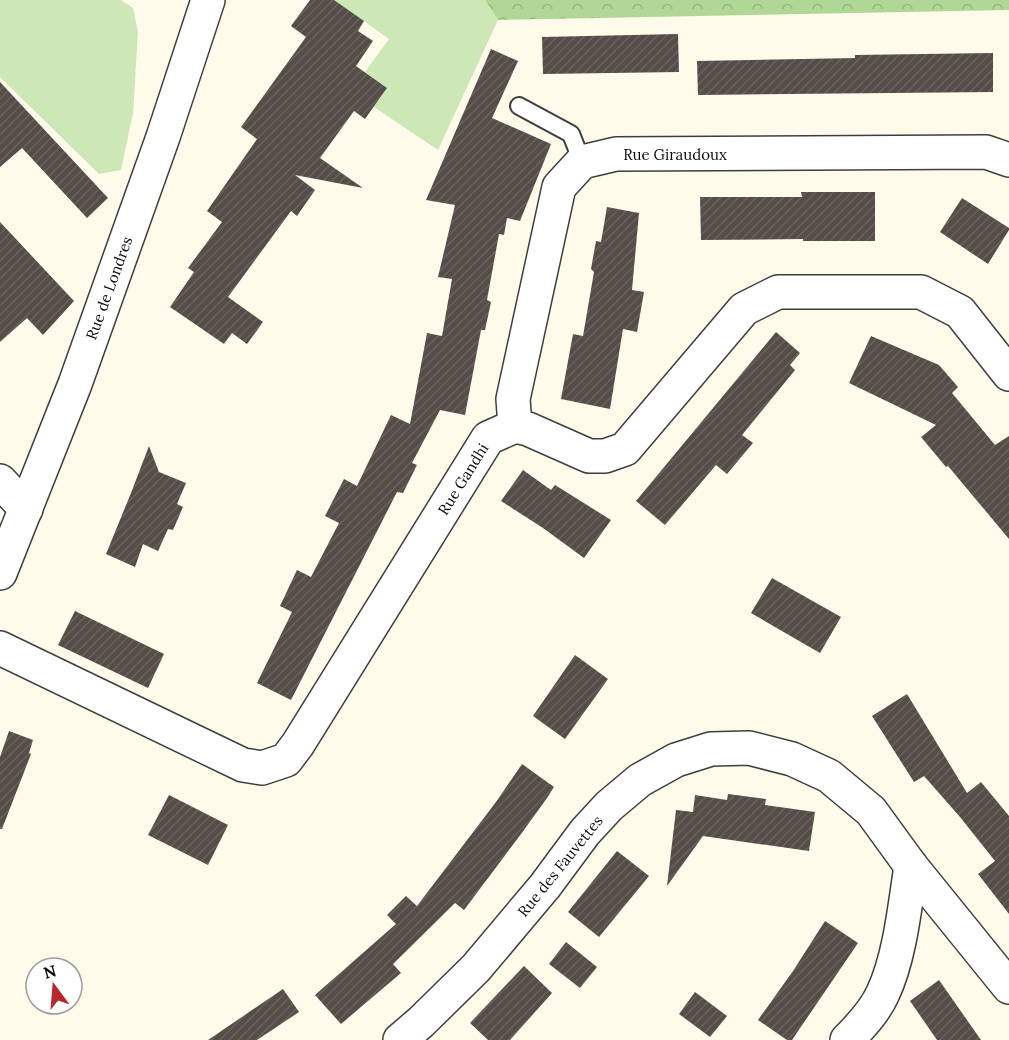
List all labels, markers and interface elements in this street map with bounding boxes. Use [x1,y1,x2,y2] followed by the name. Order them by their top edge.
[623,145,727,164] street label: Rue Giraudoux
[82,234,136,342] street label: Rue de Londres
[434,440,492,518] street label: Rue Gandhi
[513,811,607,921] street label: Rue des Fauvettes
[24,956,84,1016] north arrow
[41,960,59,983] text: N

